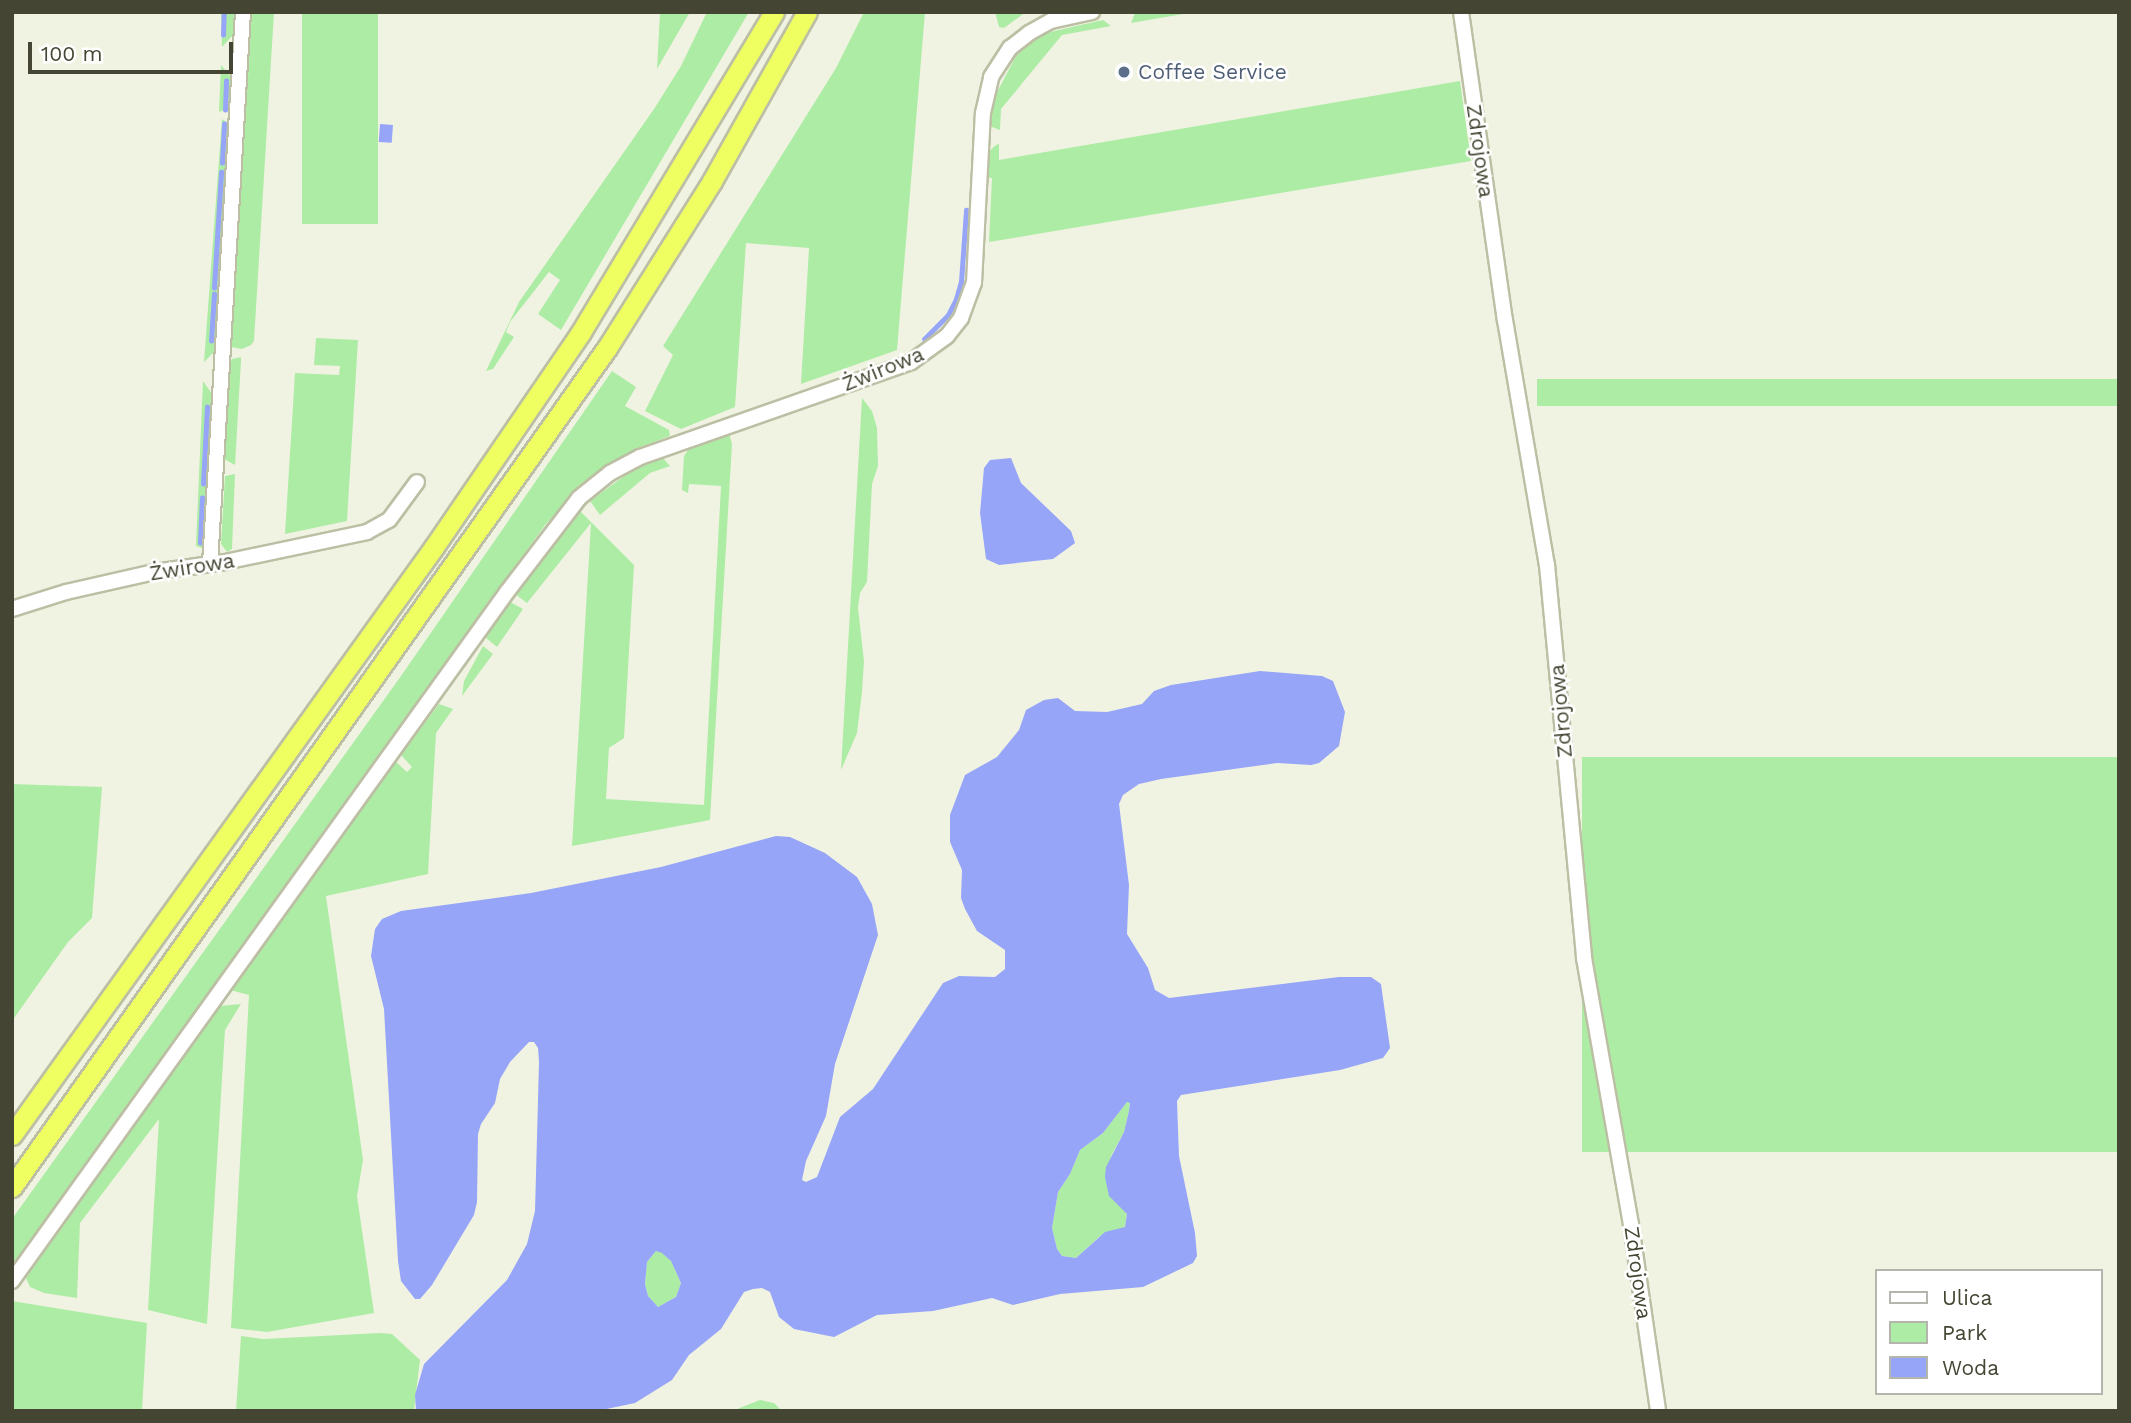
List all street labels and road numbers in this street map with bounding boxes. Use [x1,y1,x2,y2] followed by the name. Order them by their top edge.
[1461,103,1499,199] street label: Zdrojowa
[839,341,927,397] street label: Żwirowa
[148,548,236,586] street label: Żwirowa
[1544,663,1578,759] street label: Zdrojowa
[1619,1225,1657,1321] street label: Zdrojowa

